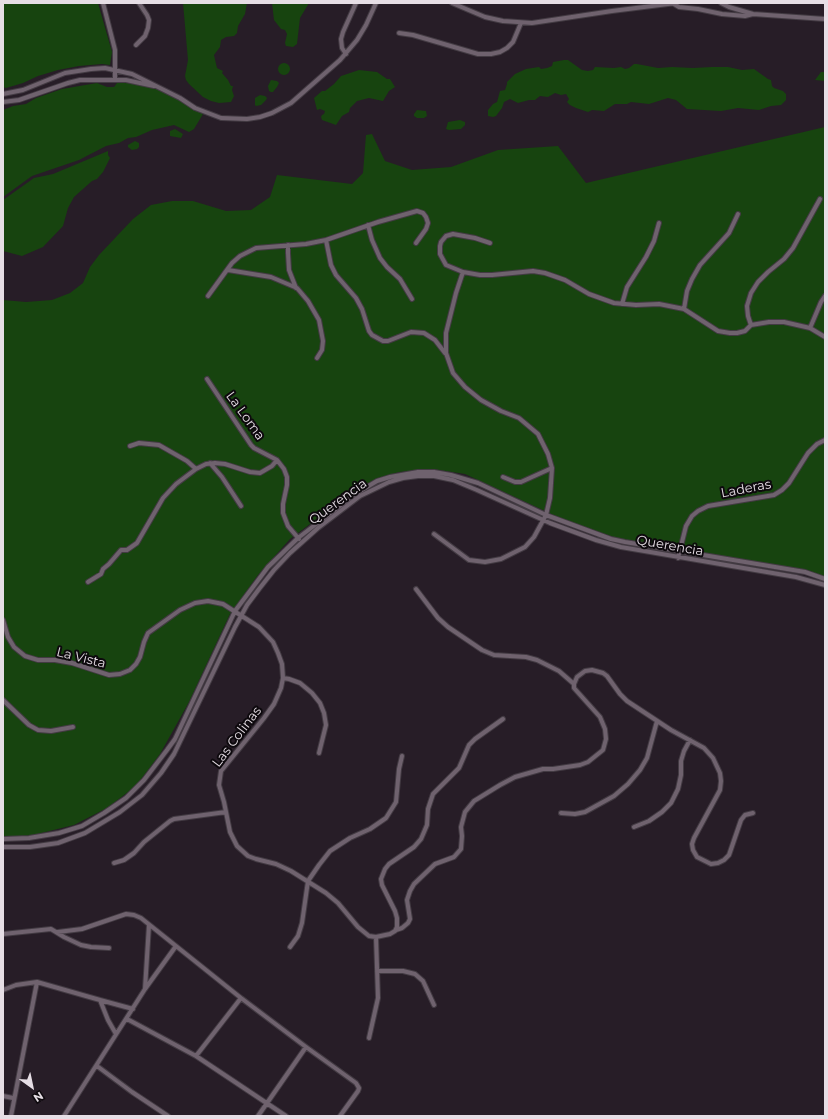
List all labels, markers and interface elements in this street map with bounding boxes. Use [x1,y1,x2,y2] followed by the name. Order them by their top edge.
[222,389,268,443] street label: La Loma
[306,476,370,528] street label: Querencia
[720,477,772,501] street label: Laderas
[635,532,705,560] street label: Querencia
[55,644,107,672] street label: La Vista
[209,704,265,770] street label: Las Colinas
[12,1067,52,1107] north arrow
[31,1089,46,1105] text: N

